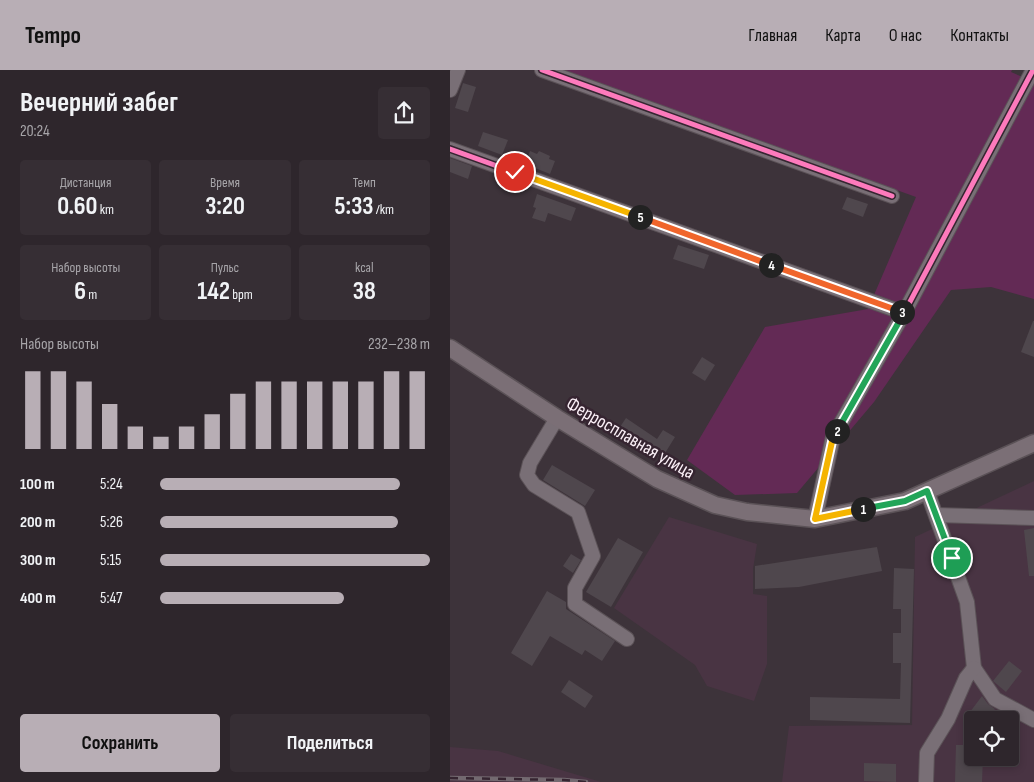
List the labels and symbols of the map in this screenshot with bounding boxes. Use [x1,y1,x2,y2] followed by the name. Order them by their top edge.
[494,151,536,193] pin
[628,204,652,230] pin: 5
[758,252,784,278] pin: 4
[890,300,914,324] pin: 3
[562,392,698,484] street label: Ферросплавная улица
[824,418,850,444] pin: 2
[850,496,876,522] pin: 1
[931,537,973,579] pin

